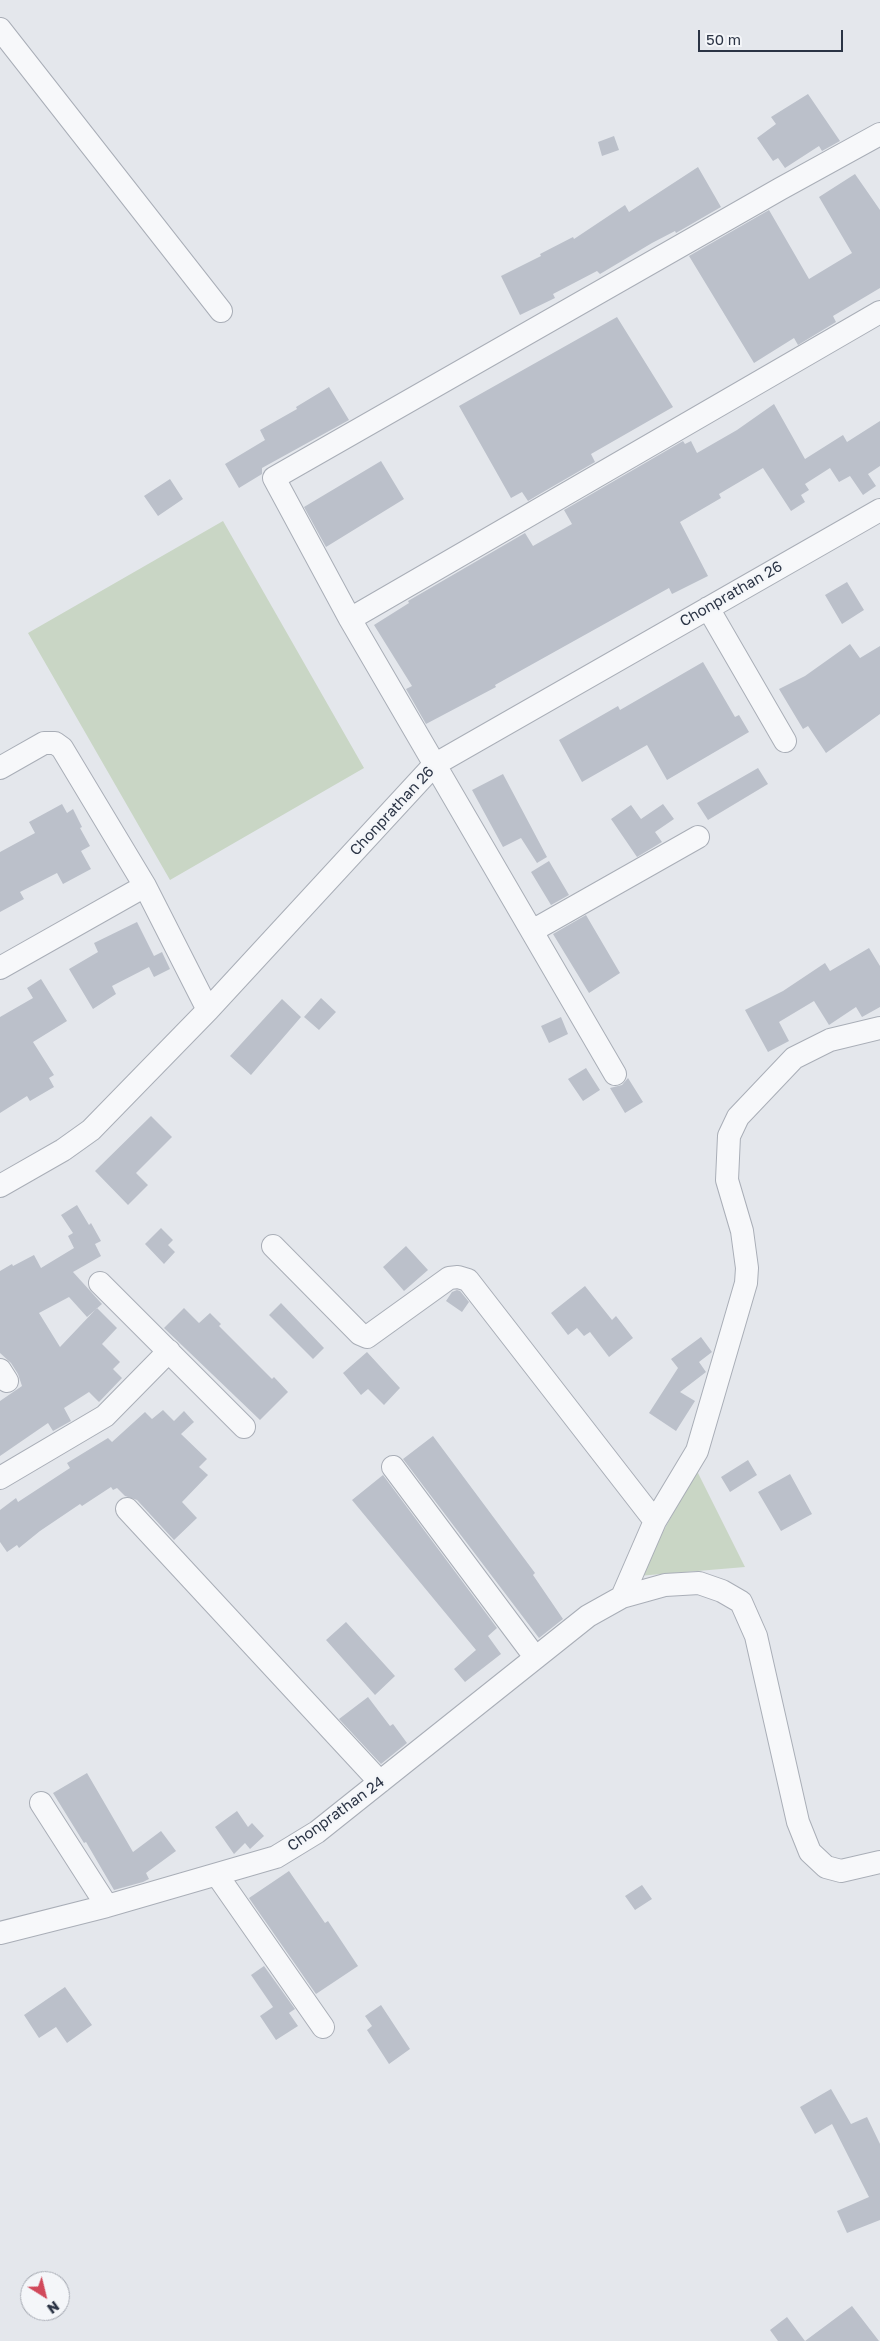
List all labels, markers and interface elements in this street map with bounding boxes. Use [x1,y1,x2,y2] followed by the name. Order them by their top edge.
[700,20,845,52] scale bar
[706,30,741,48] text: 50 m
[677,557,785,631] street label: Chonprathan 26
[346,763,438,859] street label: Chonprathan 26
[284,1773,388,1855] street label: Chonprathan 24
[20,2271,70,2321] north arrow
[44,2298,63,2318] text: N

